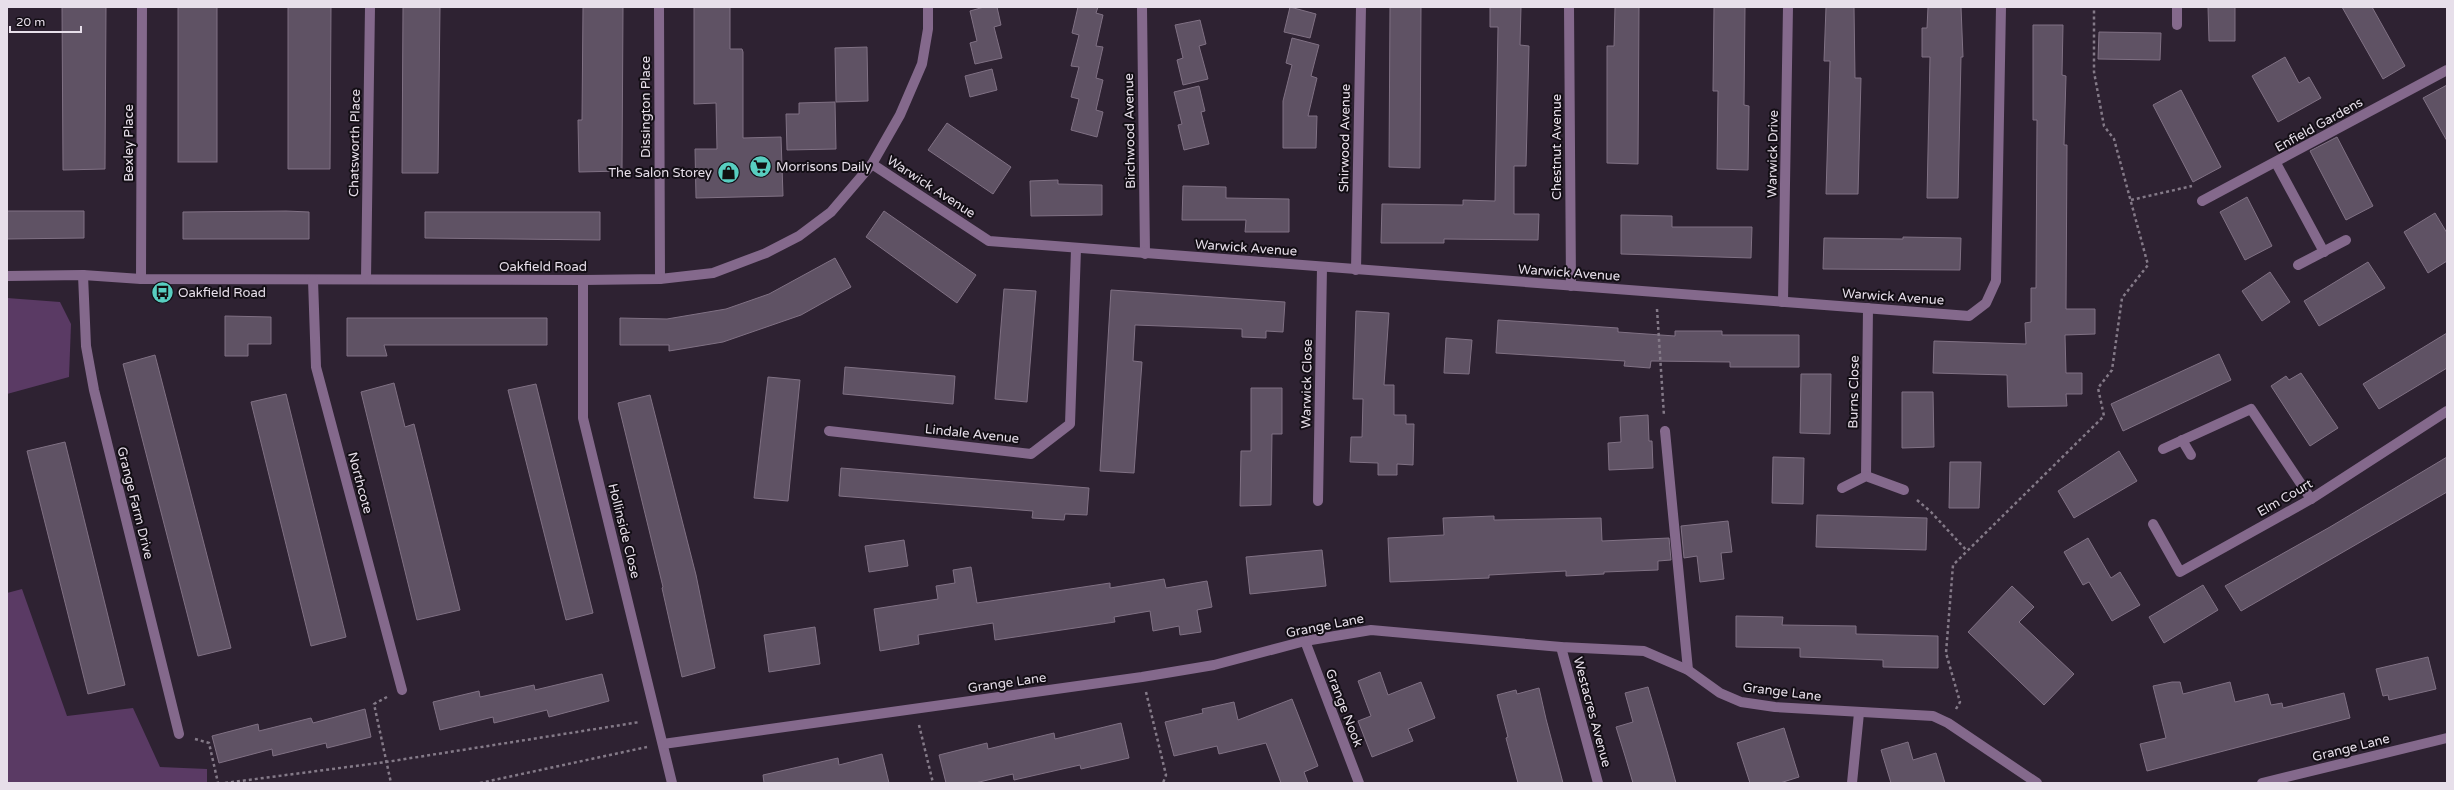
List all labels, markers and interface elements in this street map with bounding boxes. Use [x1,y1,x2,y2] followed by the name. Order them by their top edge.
[10,8,81,34] scale bar
[16,15,45,29] text: 20 m
[638,56,654,158] street label: Dissington Place
[1121,73,1139,189] street label: Birchwood Avenue
[1336,84,1354,192] street label: Shirwood Avenue
[346,89,364,197] street label: Chatsworth Place
[1549,94,1565,200] street label: Chestnut Avenue
[2272,94,2366,156] street label: Enfield Gardens
[121,104,137,182] street label: Bexley Place
[1764,110,1782,198] street label: Warwick Drive
[884,152,978,222] street label: Warwick Avenue
[748,154,774,180] supermarket icon: Morrisons Daily
[776,159,872,175] place label: Morrisons Daily
[715,160,741,186] shop icon: The Salon Storey
[608,165,712,181] place label: The Salon Storey
[1194,236,1298,260] street label: Warwick Avenue
[499,259,587,275] street label: Oakfield Road
[1517,261,1621,285] street label: Warwick Avenue
[150,280,176,306] bus stop icon: Oakfield Road
[178,285,266,301] place label: Oakfield Road
[1841,285,1945,309] street label: Warwick Avenue
[1298,339,1316,429] street label: Warwick Close
[1845,355,1863,429] street label: Burns Close
[924,421,1020,447] street label: Lindale Avenue
[113,445,157,561] street label: Grange Farm Drive
[344,451,376,515] street label: Northcote
[2254,476,2316,520] street label: Elm Court
[604,482,644,580] street label: Hollinside Close
[1285,611,1365,641] street label: Grange Lane
[1570,655,1614,769] street label: Westacres Avenue
[1322,667,1366,749] street label: Grange Nook
[967,670,1047,696] street label: Grange Lane
[1742,679,1822,705] street label: Grange Lane
[2311,731,2391,765] street label: Grange Lane

